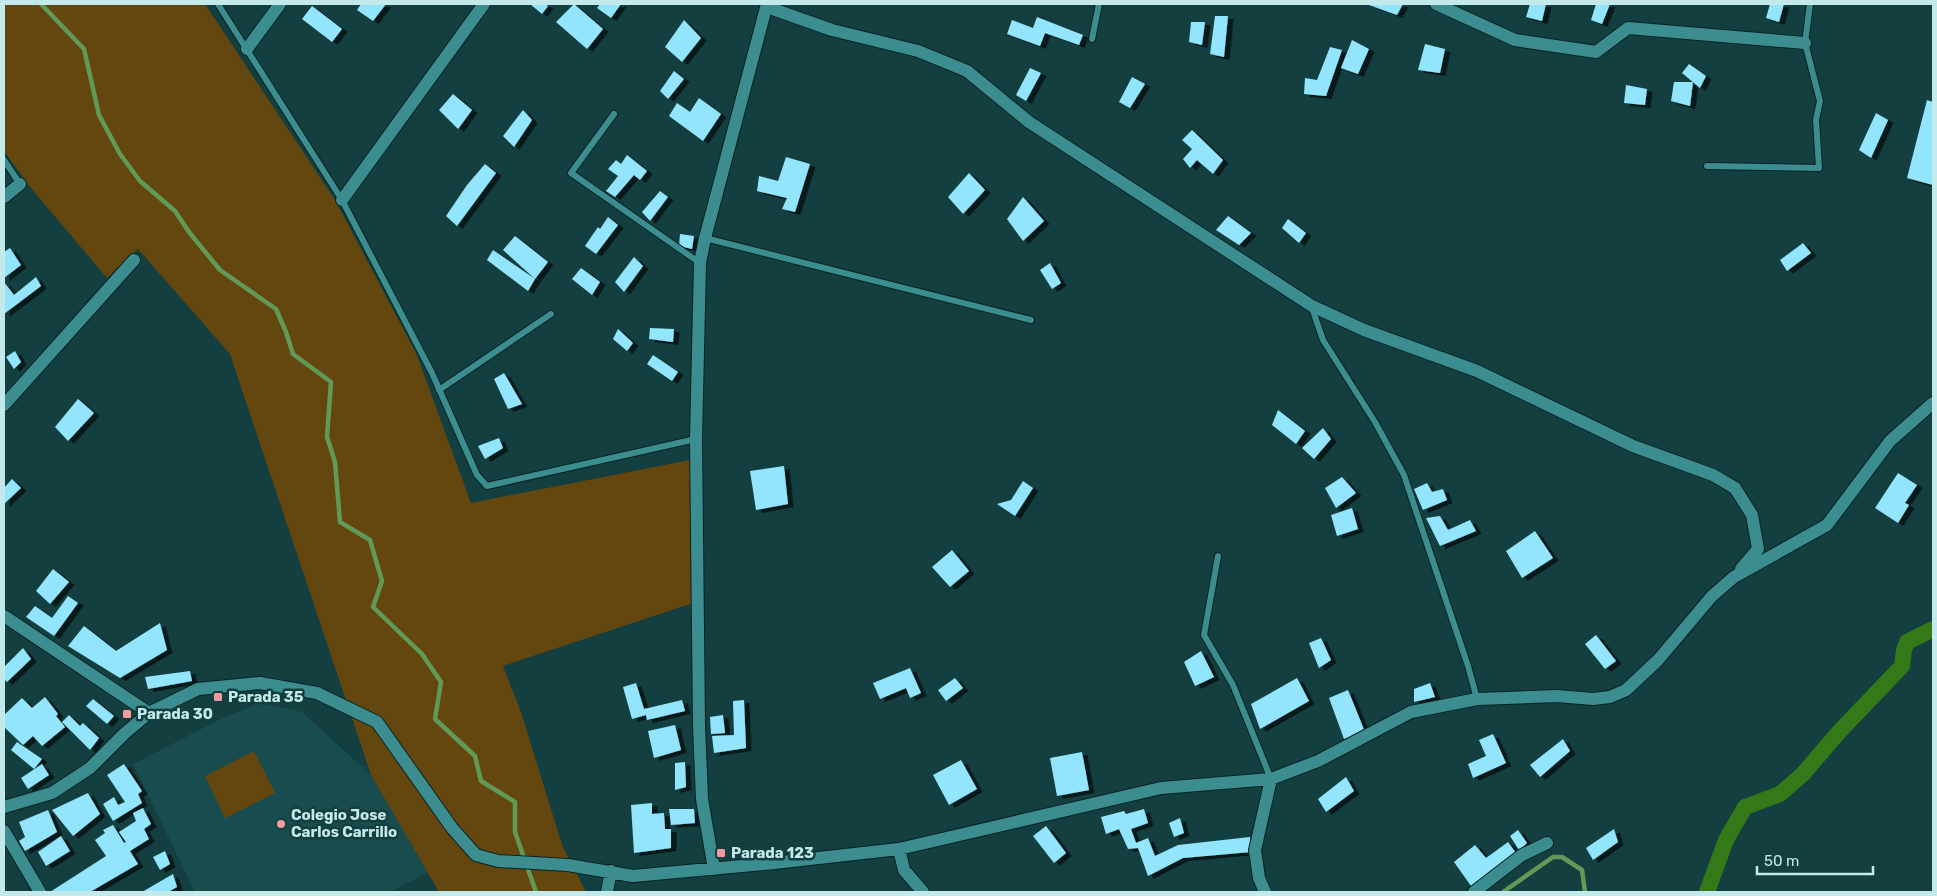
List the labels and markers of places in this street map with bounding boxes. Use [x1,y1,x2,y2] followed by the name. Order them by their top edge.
[228,688,304,706] place label: Parada 35
[212,691,224,703] marker: Parada 35
[137,705,213,723] place label: Parada 30
[121,708,133,720] marker: Parada 30
[291,806,397,841] place label: Colegio Jose Carlos Carrillo
[275,818,287,830] marker: Colegio Jose Carlos Carrillo
[731,844,814,862] place label: Parada 123
[715,847,727,859] marker: Parada 123

